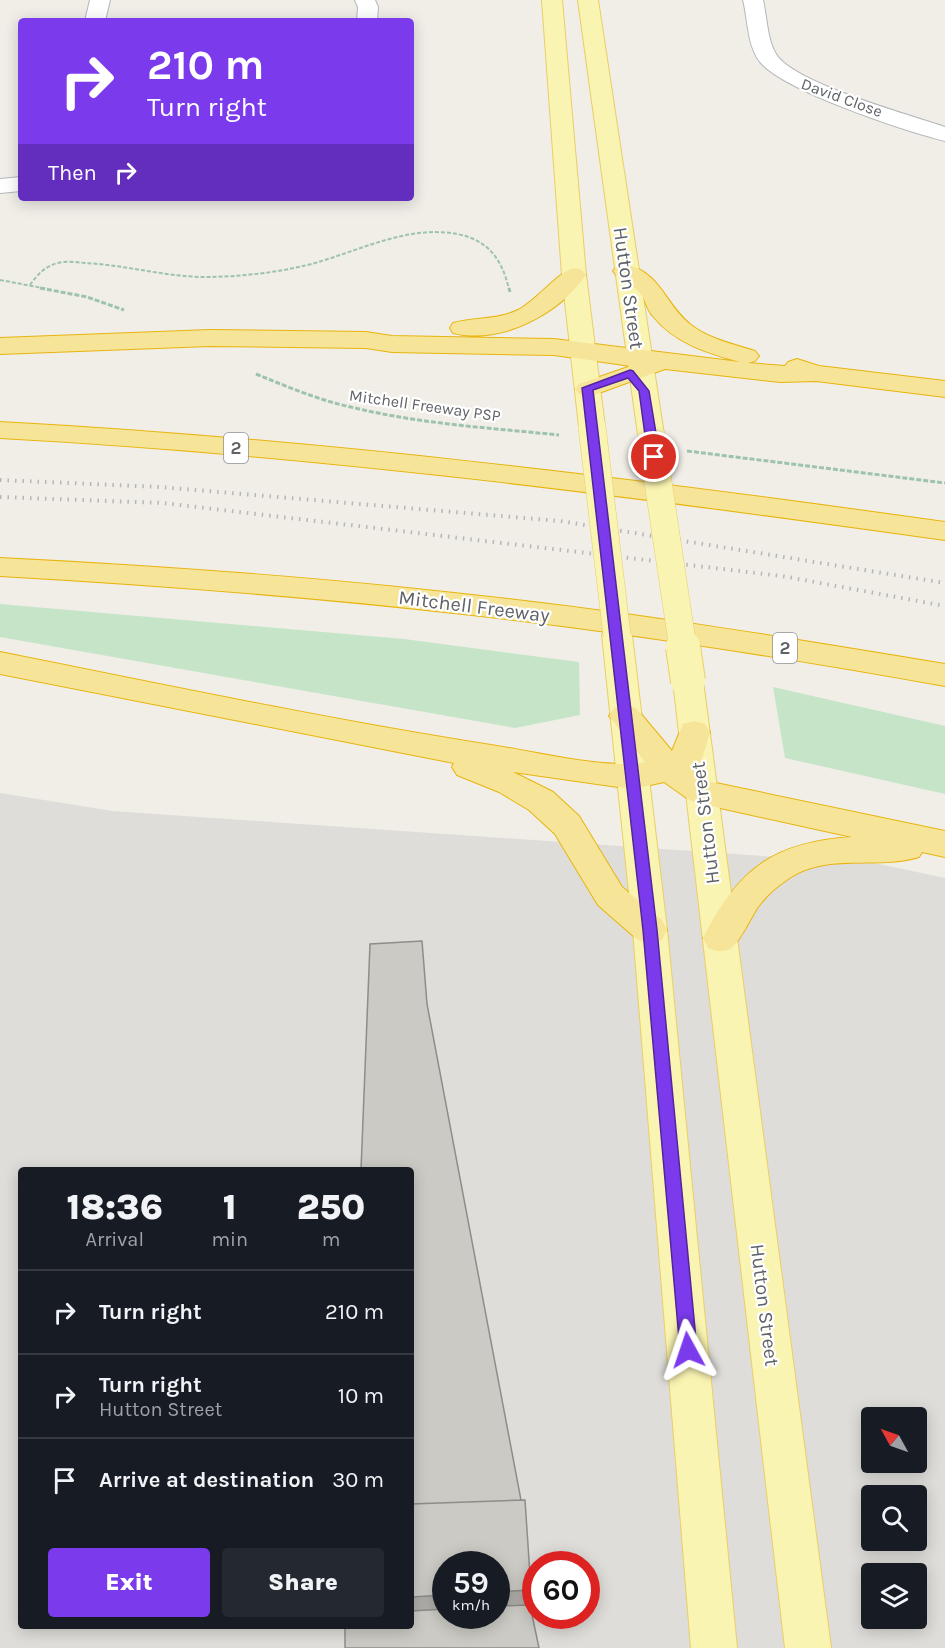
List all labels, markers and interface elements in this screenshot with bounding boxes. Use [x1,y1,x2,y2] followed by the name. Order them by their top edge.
[147,40,264,90] text: 210 m
[48,42,126,120] icon: right
[799,74,885,121] street label: David Close
[147,91,267,123] text: Turn right
[109,156,142,189] icon: right
[48,160,97,186] text: Then
[609,225,649,351] street label: Hutton Street
[348,385,502,426] street label: Mitchell Freeway PSP
[628,431,679,482] pin
[224,433,248,463] road number: 2
[637,440,670,473] icon: arrive
[397,586,551,627] street label: Mitchell Freeway
[773,633,797,663] road number: 2
[687,760,724,885] street label: Hutton Street
[67,1186,163,1228] text: 18:36
[223,1186,237,1228] text: 1
[297,1186,365,1228] text: 250
[85,1228,144,1251] text: Arrival
[211,1228,248,1251] text: min
[322,1228,340,1251] text: m
[746,1243,783,1368] street label: Hutton Street
[48,1296,81,1329] icon: right
[99,1299,202,1325] text: Turn right
[325,1299,384,1325] text: 210 m
[656,1318,720,1382] position arrow
[99,1372,202,1398] text: Turn right
[48,1380,81,1413] icon: right
[338,1383,384,1409] text: 10 m
[99,1398,222,1421] text: Hutton Street
[861,1407,927,1473] north arrow
[861,1407,927,1629] map controls
[48,1464,81,1497] icon: arrive
[99,1467,314,1493] text: Arrive at destination
[332,1467,384,1493] text: 30 m
[861,1485,927,1551] button: search
[48,1548,210,1617] button: Exit
[222,1548,384,1617] button: Share
[522,1551,600,1629] speed limit sign: 60
[861,1563,927,1629] button: layers
[453,1565,489,1601] text: 59
[452,1596,490,1614] text: km/h

